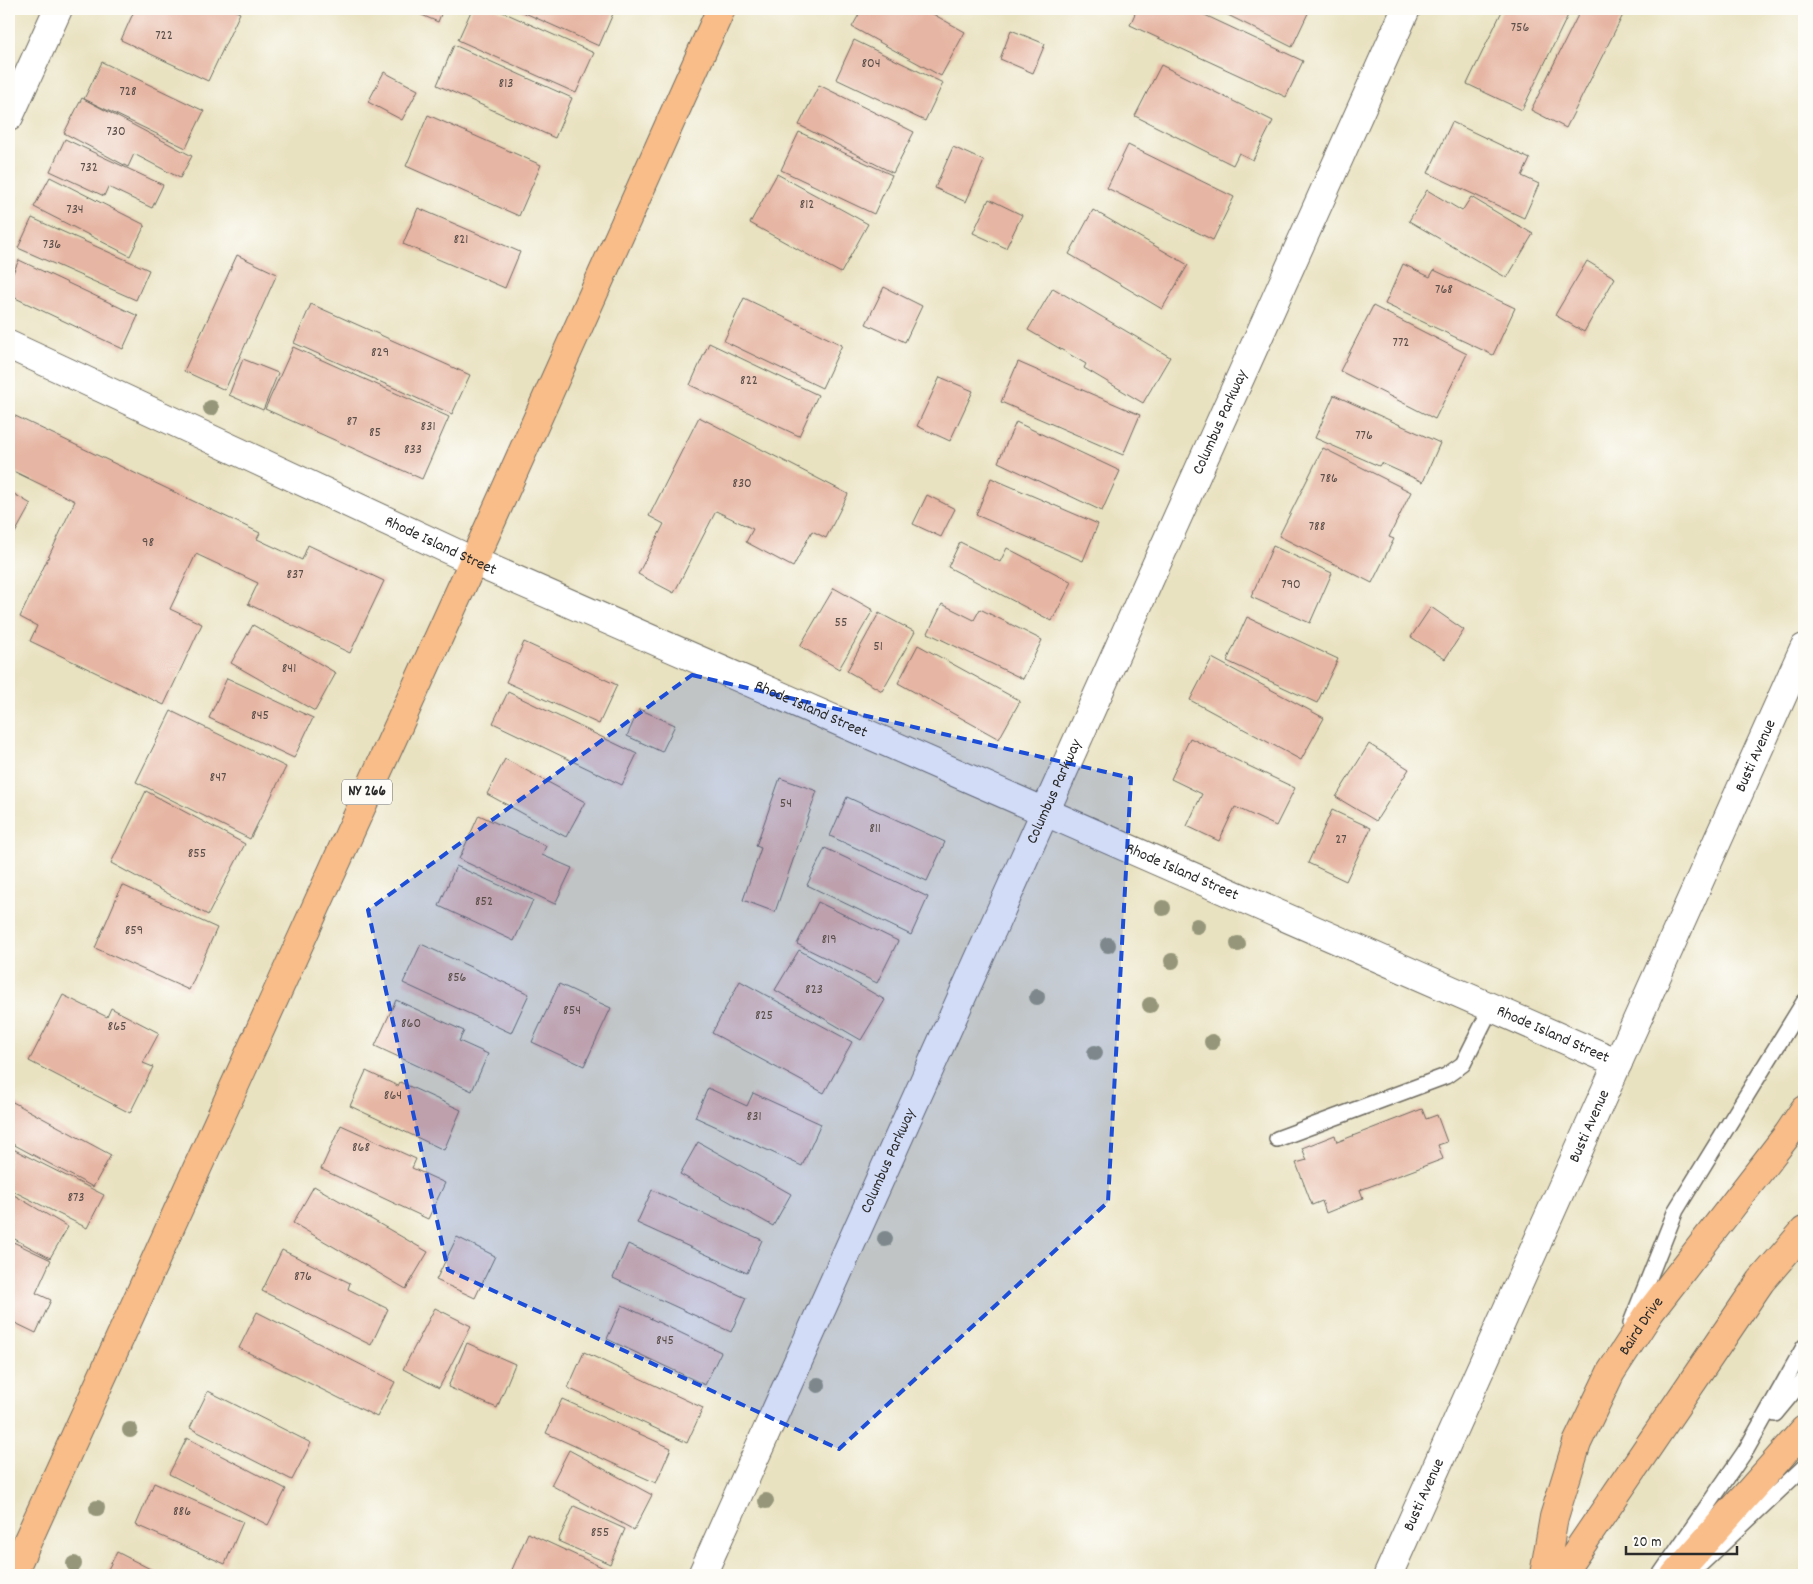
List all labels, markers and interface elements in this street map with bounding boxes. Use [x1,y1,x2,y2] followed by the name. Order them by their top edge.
[1511,18,1529,38] house number: 756
[155,26,173,46] house number: 722
[861,54,881,74] house number: 804
[499,74,513,94] house number: 813
[119,82,137,102] house number: 728
[106,122,126,142] house number: 730
[80,158,98,178] house number: 732
[800,195,814,215] house number: 812
[66,200,84,220] house number: 734
[454,230,468,250] house number: 821
[43,235,61,255] house number: 736
[1435,280,1453,300] house number: 768
[1393,333,1409,353] house number: 772
[371,343,389,363] house number: 829
[1187,366,1254,478] street label: Columbus Parkway
[740,371,758,391] house number: 822
[347,412,357,432] house number: 87
[421,417,435,437] house number: 831
[369,423,381,443] house number: 85
[1355,426,1373,446] house number: 776
[404,440,422,460] house number: 833
[1320,469,1338,489] house number: 786
[732,474,752,494] house number: 830
[381,510,500,581] street label: Rhode Island Street
[1309,517,1326,537] house number: 788
[142,533,154,553] house number: 98
[286,565,304,585] house number: 837
[1281,575,1301,595] house number: 790
[835,613,847,633] house number: 55
[873,637,883,657] house number: 51
[282,659,296,679] house number: 841
[751,674,871,744] street label: Rhode Island Street
[251,706,269,726] house number: 845
[1729,716,1782,796] street label: Busti Avenue
[1021,735,1088,848] street label: Columbus Parkway
[210,768,226,788] house number: 847
[342,780,392,804] road number: NY 266
[780,794,792,814] house number: 54
[869,819,881,839] house number: 811
[1335,830,1347,850] house number: 27
[1122,837,1242,907] street label: Rhode Island Street
[188,844,206,864] house number: 855
[475,892,493,912] house number: 852
[125,921,143,941] house number: 859
[821,930,837,950] house number: 819
[448,968,467,988] house number: 856
[805,980,823,1000] house number: 823
[1493,1000,1613,1069] street label: Rhode Island Street
[563,1001,581,1021] house number: 854
[755,1006,773,1026] house number: 825
[401,1014,421,1034] house number: 860
[108,1017,126,1037] house number: 865
[384,1086,402,1106] house number: 864
[1563,1086,1616,1166] street label: Busti Avenue
[855,1104,922,1217] street label: Columbus Parkway
[747,1107,761,1127] house number: 831
[352,1138,370,1158] house number: 868
[67,1188,85,1208] house number: 873
[294,1267,312,1287] house number: 876
[1613,1292,1669,1360] street label: Baird Drive
[656,1331,674,1351] house number: 845
[1398,1455,1450,1535] street label: Busti Avenue
[173,1502,191,1522] house number: 886
[591,1523,609,1543] house number: 855
[1626,1524,1737,1556] scale bar
[1633,1532,1661,1554] text: 20 m

